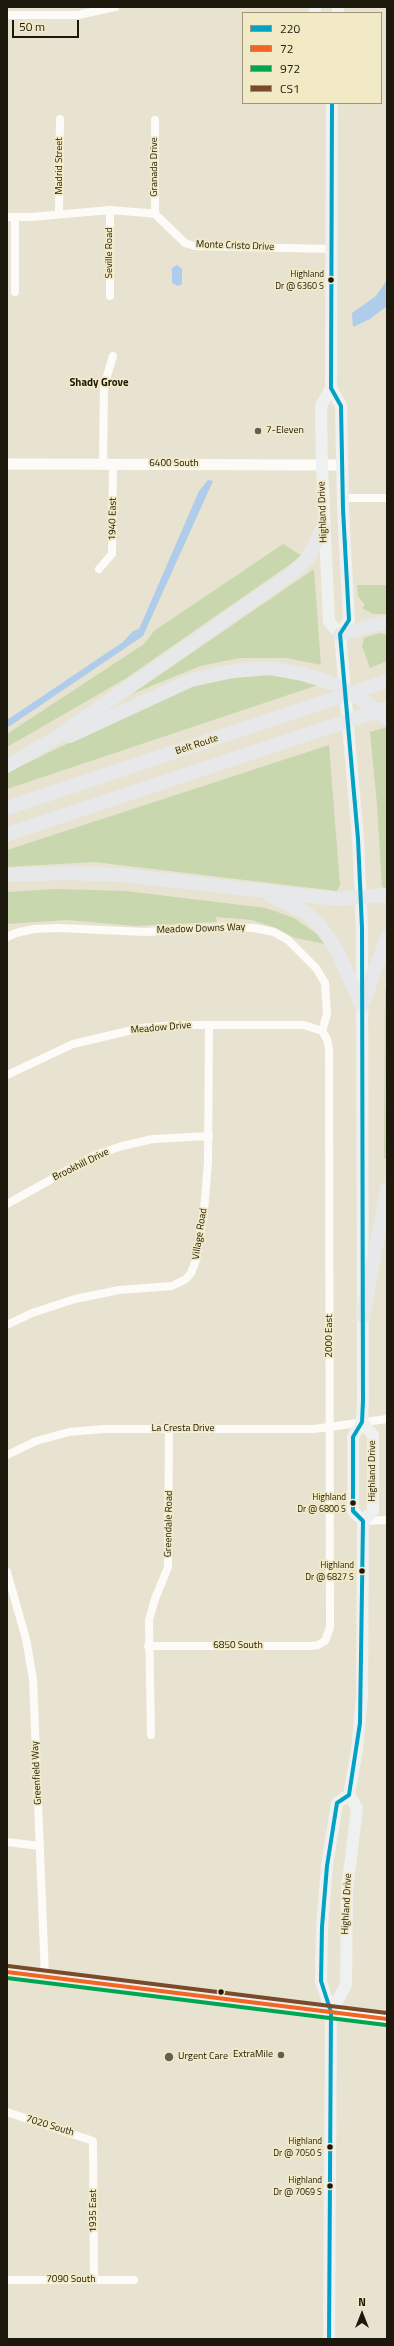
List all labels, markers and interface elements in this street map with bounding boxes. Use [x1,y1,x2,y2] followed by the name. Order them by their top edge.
[14,12,81,38] scale bar
[242,12,382,104] legend
[19,17,45,36] text: 50 m
[280,19,300,38] text: 220
[280,39,293,58] text: 72
[280,59,300,78] text: 972
[280,79,300,98] text: CS1
[54,137,66,195] street label: Madrid Street
[149,137,161,197] street label: Granada Drive
[104,228,116,278] street label: Seville Road
[196,239,274,253] street label: Monte Cristo Drive
[275,270,324,291] place label: Highland Dr @ 6360 S
[326,275,336,285] marker: Highland Dr @ 6360 S
[69,376,129,390] district label: Shady Grove
[266,425,304,437] place label: 7-Eleven
[253,426,263,436] marker: 7-Eleven
[149,458,199,470] street label: 6400 South
[316,481,330,543] street label: Highland Drive
[107,497,119,541] street label: 1940 East
[174,732,220,758] street label: Belt Route
[156,921,246,937] street label: Meadow Downs Way
[130,1019,192,1037] street label: Meadow Drive
[51,1146,111,1184] street label: Brookhill Drive
[190,1208,210,1260] street label: Village Road
[324,1314,336,1358] street label: 2000 East
[151,1423,215,1435] street label: La Cresta Drive
[367,1440,379,1502] street label: Highland Drive
[162,1491,176,1557] street label: Greendale Road
[297,1493,346,1514] place label: Highland Dr @ 6800 S
[348,1498,358,1508] marker: Highland Dr @ 6800 S
[305,1561,354,1582] place label: Highland Dr @ 6827 S
[357,1566,367,1576] marker: Highland Dr @ 6827 S
[213,1640,263,1652] street label: 6850 South
[29,1741,45,1805] street label: Greenfield Way
[339,1873,355,1935] street label: Highland Drive
[216,1987,226,1997] unlabelled marker
[233,2049,273,2061] place label: ExtraMile
[276,2050,286,2060] marker: ExtraMile
[163,2051,175,2063] marker: Urgent Care
[178,2051,228,2063] place label: Urgent Care
[25,2113,75,2139] street label: 7020 South
[273,2137,322,2158] place label: Highland Dr @ 7050 S
[325,2142,335,2152] marker: Highland Dr @ 7050 S
[273,2176,322,2197] place label: Highland Dr @ 7069 S
[325,2181,335,2191] marker: Highland Dr @ 7069 S
[88,2189,100,2233] street label: 1935 East
[46,2274,96,2286] street label: 7090 South
[342,2294,382,2334] north arrow
[358,2294,366,2310] text: N

